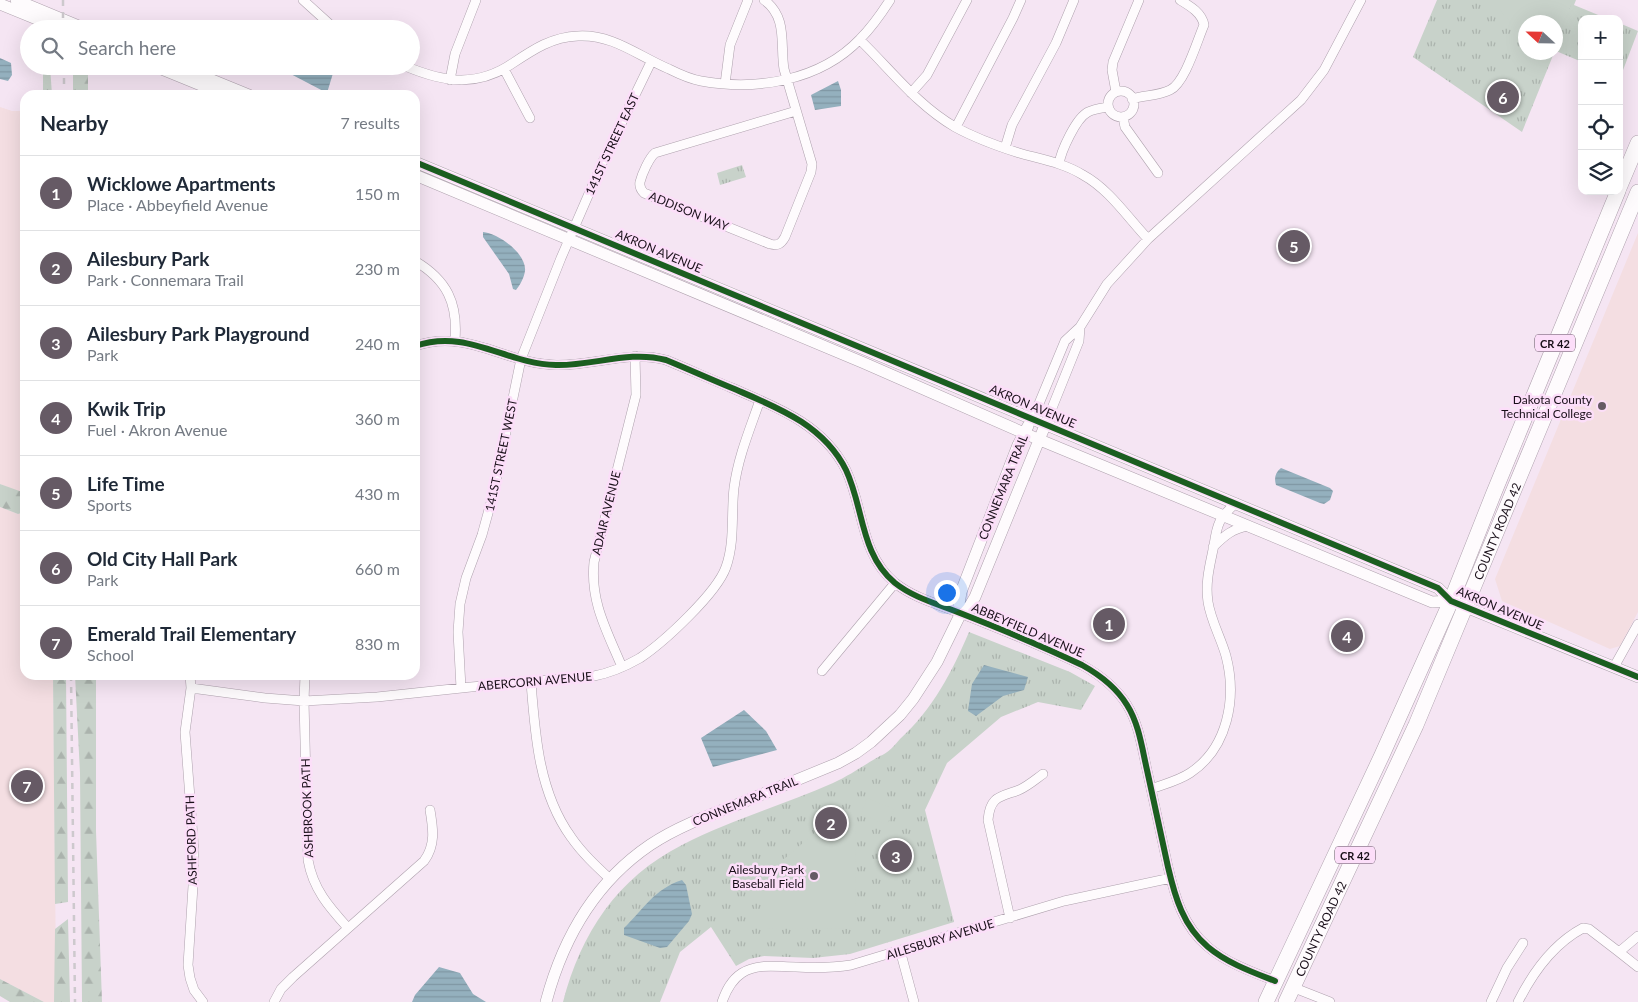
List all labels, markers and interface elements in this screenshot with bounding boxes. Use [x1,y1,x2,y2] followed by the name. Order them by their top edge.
[1518,15,1563,60] north arrow
[1578,15,1623,195] map controls
[1578,15,1623,60] button: +
[20,20,420,75] search box
[38,34,66,62] icon: search
[78,36,176,59] text: Search here
[1578,60,1623,105] button: −
[1487,78,1519,116] pin: 6
[582,91,642,197] street label: 141ST STREET EAST
[1578,105,1623,150] button: locate
[40,110,108,135] text: Nearby
[340,113,400,132] text: 7 results
[1578,150,1623,195] button: layers
[87,172,276,195] text: Wicklowe Apartments
[51,184,61,203] text: 1
[355,184,400,203] text: 150 m
[647,188,732,234] street label: ADDISON WAY
[87,195,268,214] text: Place · Abbeyfield Avenue
[614,226,705,276] street label: AKRON AVENUE
[1278,227,1310,265] pin: 5
[87,247,209,270] text: Ailesbury Park
[51,259,61,278] text: 2
[355,259,400,278] text: 230 m
[87,270,244,289] text: Park · Connemara Trail
[87,322,310,345] text: Ailesbury Park Playground
[51,334,61,353] text: 3
[355,334,400,353] text: 240 m
[1535,334,1575,352] road number: CR 42
[87,345,118,364] text: Park
[988,381,1079,431] street label: AKRON AVENUE
[1501,392,1593,421] place label: Dakota County Technical College
[87,397,166,420] text: Kwik Trip
[482,397,520,513] street label: 141ST STREET WEST
[1596,400,1608,412] marker: Dakota County Technical College
[51,409,61,428] text: 4
[355,409,400,428] text: 360 m
[87,420,227,439] text: Fuel · Akron Avenue
[975,432,1031,542] street label: CONNEMARA TRAIL
[588,469,624,557] street label: ADAIR AVENUE
[87,472,165,495] text: Life Time
[1470,480,1524,582] street label: COUNTY ROAD 42
[51,484,61,503] text: 5
[355,484,400,503] text: 430 m
[87,495,132,514] text: Sports
[87,547,237,570] text: Old City Hall Park
[51,559,61,578] text: 6
[355,559,400,578] text: 660 m
[87,570,118,589] text: Park
[934,580,960,606] your location
[1455,583,1546,633] street label: AKRON AVENUE
[970,600,1086,660] street label: ABBEYFIELD AVENUE
[1093,605,1125,643] pin: 1
[1331,617,1363,655] pin: 4
[87,622,296,645] text: Emerald Trail Elementary
[51,634,61,653] text: 7
[355,634,400,653] text: 830 m
[87,645,134,664] text: School
[477,669,593,693] street label: ABERCORN AVENUE
[298,758,316,858] street label: ASHBROOK PATH
[11,767,43,805] pin: 7
[690,773,800,829] street label: CONNEMARA TRAIL
[182,795,200,885] street label: ASHFORD PATH
[815,804,847,842] pin: 2
[880,837,912,875] pin: 3
[1335,846,1375,864] road number: CR 42
[728,862,805,891] place label: Ailesbury Park Baseball Field
[808,870,820,882] marker: Ailesbury Park Baseball Field
[1292,878,1349,979] street label: COUNTY ROAD 42
[884,915,996,963] street label: AILESBURY AVENUE

